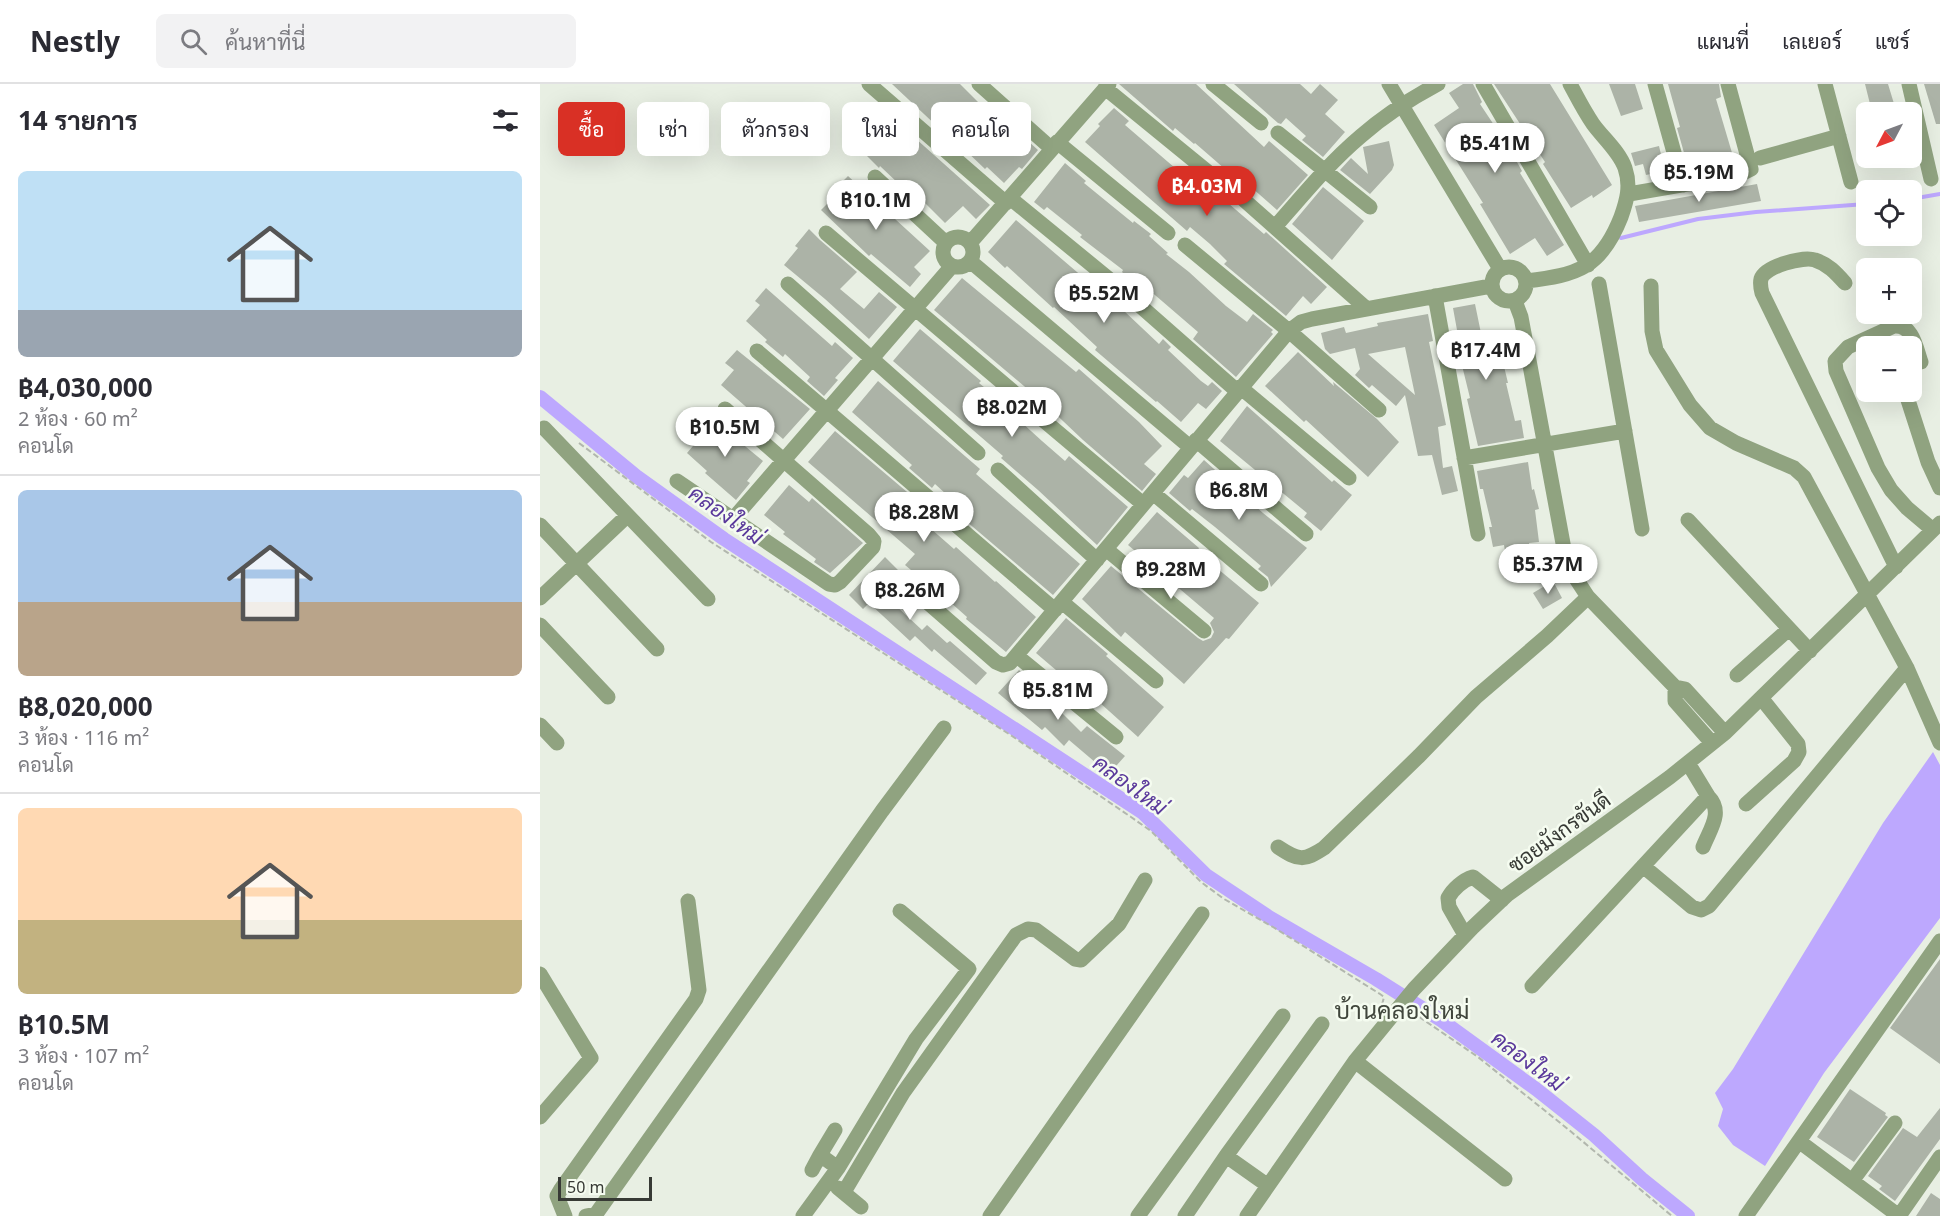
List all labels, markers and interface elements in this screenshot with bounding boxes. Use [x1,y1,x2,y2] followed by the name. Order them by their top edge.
[156,14,576,68] search box
[30,22,120,60] text: Nestly
[177,25,210,58] icon: search
[225,26,305,56] text: ค้นหาที่นี่
[1697,27,1749,55] text: แผนที่
[1782,27,1842,55] text: เลเยอร์
[1875,27,1910,55] text: แชร์
[18,102,138,138] text: 14 รายการ
[558,102,625,156] chip: ซื้อ
[637,102,709,156] chip: เช่า
[721,102,830,156] chip: ตัวกรอง
[842,102,919,156] chip: ใหม่
[931,102,1031,156] chip: คอนโด
[1856,102,1922,168] north arrow
[1856,102,1922,402] map controls
[489,104,522,137] icon: filters
[1446,123,1544,174] pin: ฿5.41M
[1460,129,1530,156] text: ฿5.41M
[1650,152,1748,203] pin: ฿5.19M
[1664,158,1734,185] text: ฿5.19M
[1158,166,1256,217] pin: ฿4.03M
[1172,172,1242,199] text: ฿4.03M
[827,180,925,231] pin: ฿10.1M
[1856,180,1922,246] button: locate
[841,186,911,213] text: ฿10.1M
[216,210,324,318] icon: home
[1856,258,1922,324] button: +
[1055,273,1153,324] pin: ฿5.52M
[1069,279,1139,306] text: ฿5.52M
[1437,330,1535,381] pin: ฿17.4M
[1451,336,1521,363] text: ฿17.4M
[1856,336,1922,402] button: −
[18,369,153,405] text: ฿4,030,000
[963,387,1061,438] pin: ฿8.02M
[977,393,1047,420] text: ฿8.02M
[18,405,138,432] text: 2 ห้อง · 60 m²
[676,407,774,458] pin: ฿10.5M
[690,413,760,440] text: ฿10.5M
[18,432,74,459] text: คอนโด
[1197,470,1281,521] pin: ฿6.8M
[1209,476,1269,503] text: ฿6.8M
[684,477,771,551] water label: คลองใหม่
[875,492,973,543] pin: ฿8.28M
[889,498,959,525] text: ฿8.28M
[216,529,324,637] icon: home
[1499,544,1597,595] pin: ฿5.37M
[1122,549,1220,600] pin: ฿9.28M
[1513,550,1583,577] text: ฿5.37M
[1136,555,1206,582] text: ฿9.28M
[861,570,959,621] pin: ฿8.26M
[875,576,945,603] text: ฿8.26M
[1009,670,1107,721] pin: ฿5.81M
[1023,676,1093,703] text: ฿5.81M
[18,688,153,724] text: ฿8,020,000
[18,724,149,751] text: 3 ห้อง · 116 m²
[1088,747,1175,822] water label: คลองใหม่
[18,751,74,778] text: คอนโด
[1502,785,1616,879] street label: ซอยมังกรขันดี
[216,847,324,955] icon: home
[1335,993,1469,1026] district label: บ้านคลองใหม่
[18,1006,110,1042] text: ฿10.5M
[1486,1022,1573,1098] water label: คลองใหม่
[18,1042,149,1069] text: 3 ห้อง · 107 m²
[18,1069,74,1096] text: คอนโด
[558,1174,652,1202] scale bar
[567,1176,604,1198] text: 50 m

